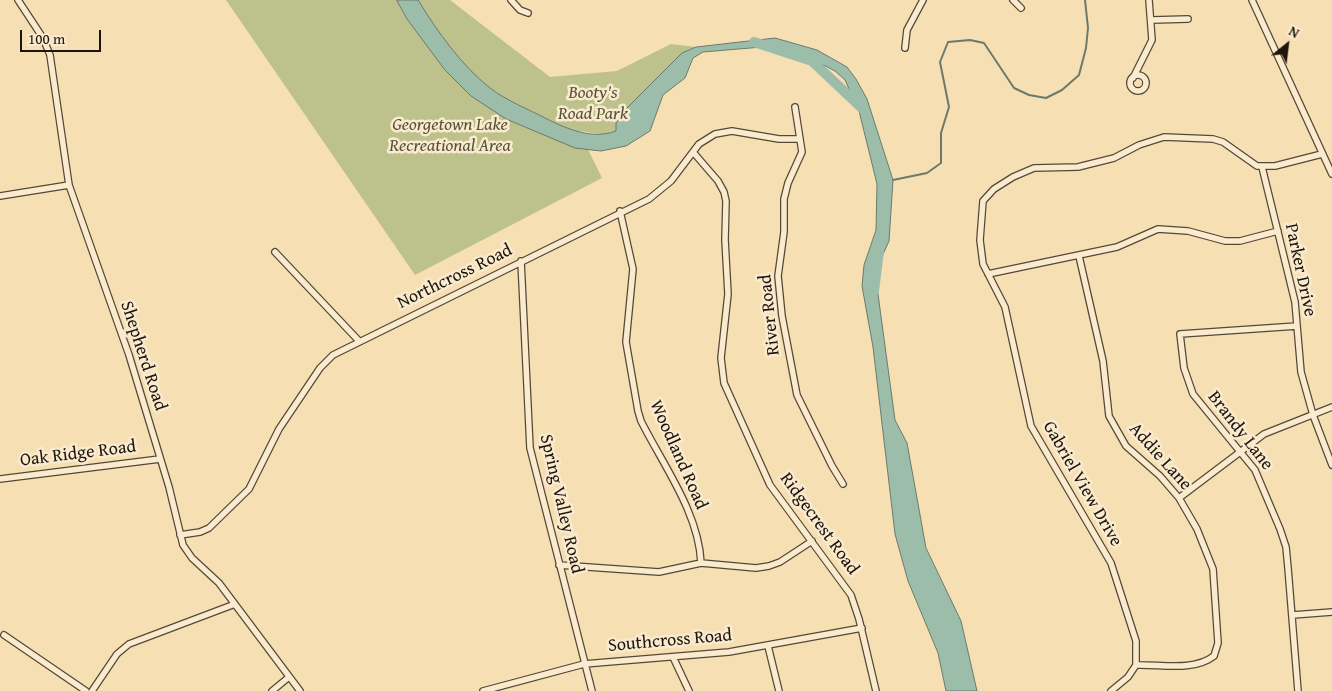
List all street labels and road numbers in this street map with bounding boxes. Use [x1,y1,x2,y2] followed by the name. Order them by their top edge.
[1280,221,1320,319] street label: Parker Drive
[394,240,516,314] street label: Northcross Road
[755,273,785,357] street label: River Road
[115,298,171,414] street label: Shepherd Road
[1202,387,1278,475] street label: Brandy Lane
[644,397,712,513] street label: Woodland Road
[1037,418,1127,550] street label: Gabriel View Drive
[1124,419,1196,495] street label: Addie Lane
[534,432,588,576] street label: Spring Valley Road
[19,436,137,472] street label: Oak Ridge Road
[775,469,863,579] street label: Ridgecrest Road
[607,625,733,657] street label: Southcross Road

